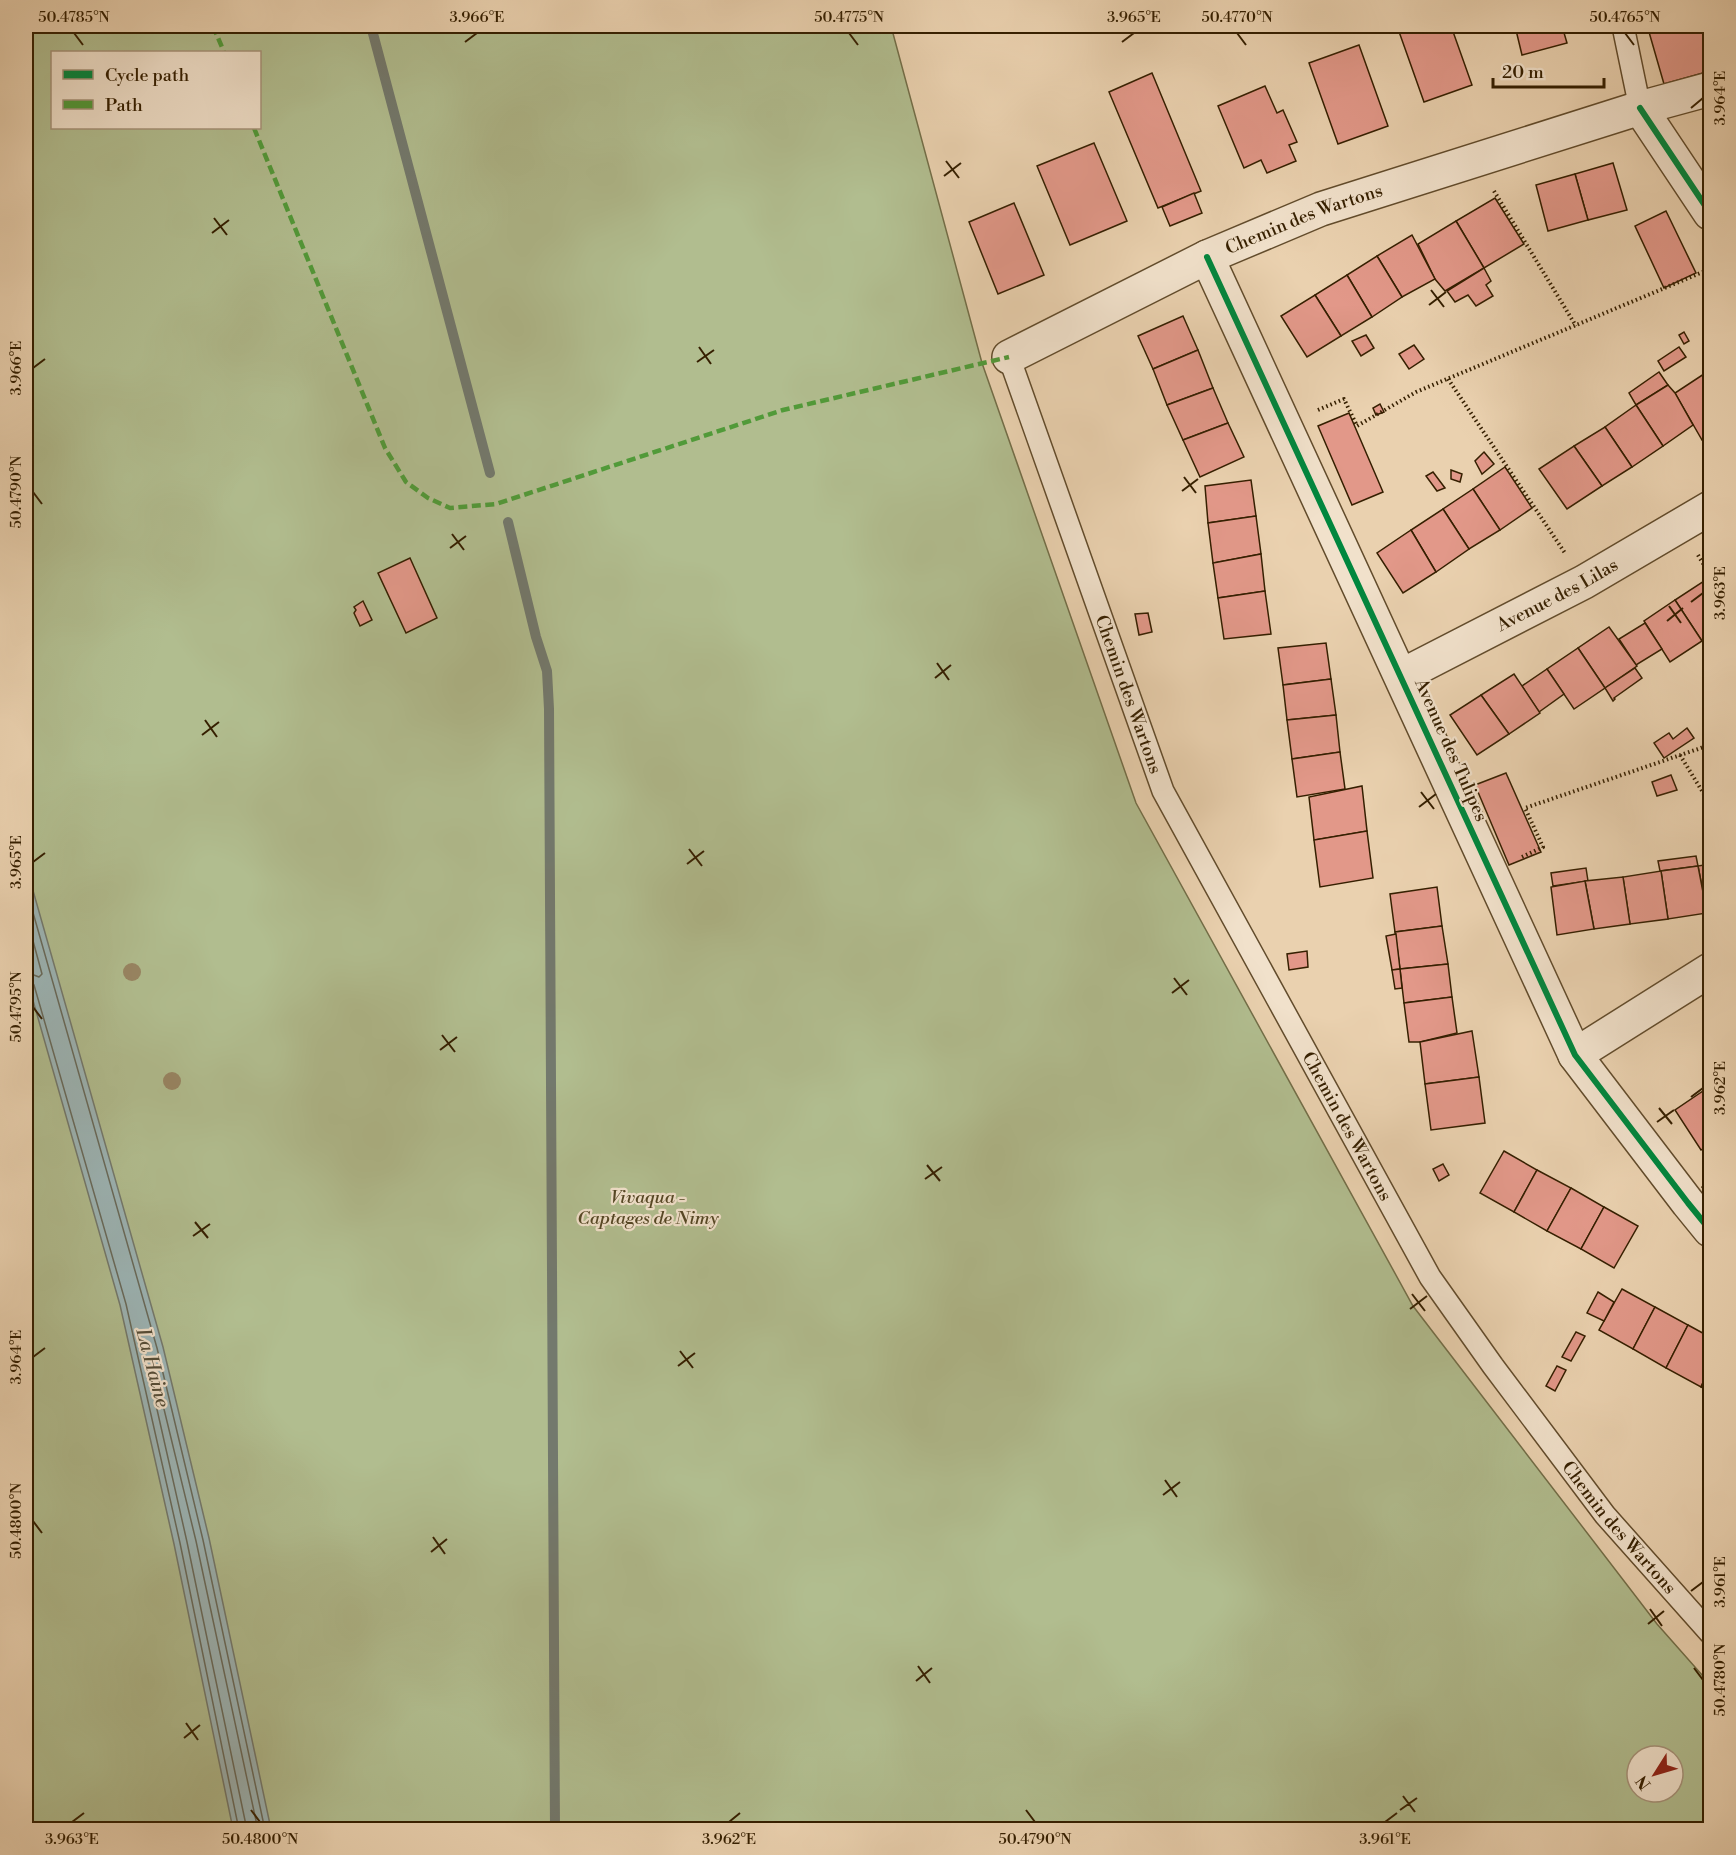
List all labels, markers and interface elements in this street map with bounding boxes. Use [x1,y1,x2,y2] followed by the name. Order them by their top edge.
[38,8,110,27] text: 50.4785°N
[450,8,504,27] text: 3.966°E
[814,8,884,27] text: 50.4775°N
[1107,8,1161,27] text: 3.965°E
[1201,8,1273,27] text: 50.4770°N
[1590,8,1660,27] text: 50.4765°N
[51,51,261,129] legend
[1493,51,1604,89] scale bar
[1502,61,1544,84] text: 20 m
[105,64,189,87] text: Cycle path
[1711,71,1730,125] text: 3.964°E
[105,94,143,117] text: Path
[1222,179,1385,260] street label: Chemin des Wartons
[7,341,26,395] text: 3.966°E
[7,456,26,528] text: 50.4790°N
[1492,553,1622,637] street label: Avenue des Lilas
[1711,566,1730,620] text: 3.963°E
[1090,612,1167,777] street label: Chemin des Wartons
[1409,674,1493,825] street label: Avenue des Tulipes
[7,835,26,889] text: 3.965°E
[7,971,26,1043] text: 50.4795°N
[1297,1048,1397,1205] street label: Chemin des Wartons
[1711,1061,1730,1115] text: 3.962°E
[577,1186,719,1230] park label: Vivaqua - Captages de Nimy
[129,1325,175,1411] water label: La Haine
[7,1330,26,1384] text: 3.964°E
[1557,1456,1681,1599] street label: Chemin des Wartons
[7,1483,26,1559] text: 50.4800°N
[1711,1556,1730,1608] text: 3.961°E
[1711,1644,1730,1716] text: 50.4780°N
[1625,1744,1685,1804] north arrow
[1632,1771,1656,1793] text: N
[45,1830,99,1849] text: 3.963°E
[222,1830,298,1849] text: 50.4800°N
[702,1830,756,1849] text: 3.962°E
[999,1830,1071,1849] text: 50.4790°N
[1359,1830,1411,1849] text: 3.961°E

